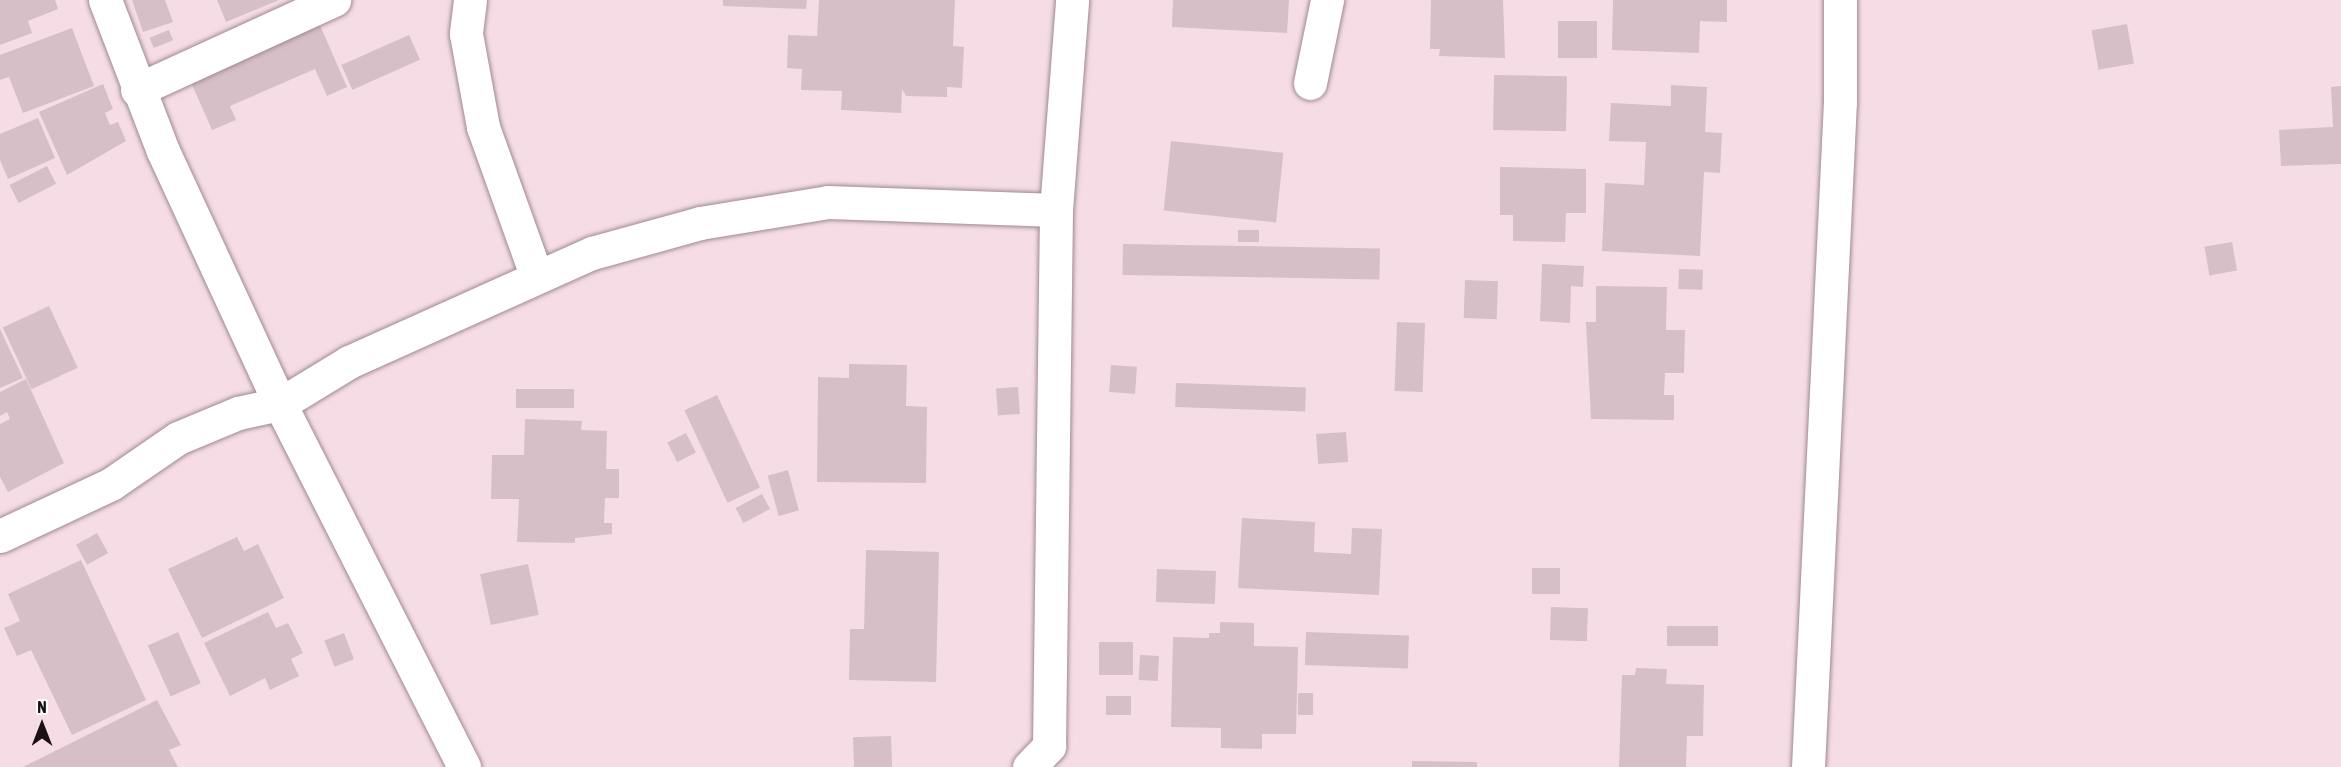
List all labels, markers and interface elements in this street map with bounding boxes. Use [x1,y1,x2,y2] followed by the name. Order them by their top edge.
[12,695,72,755] north arrow
[37,698,47,716] text: N

